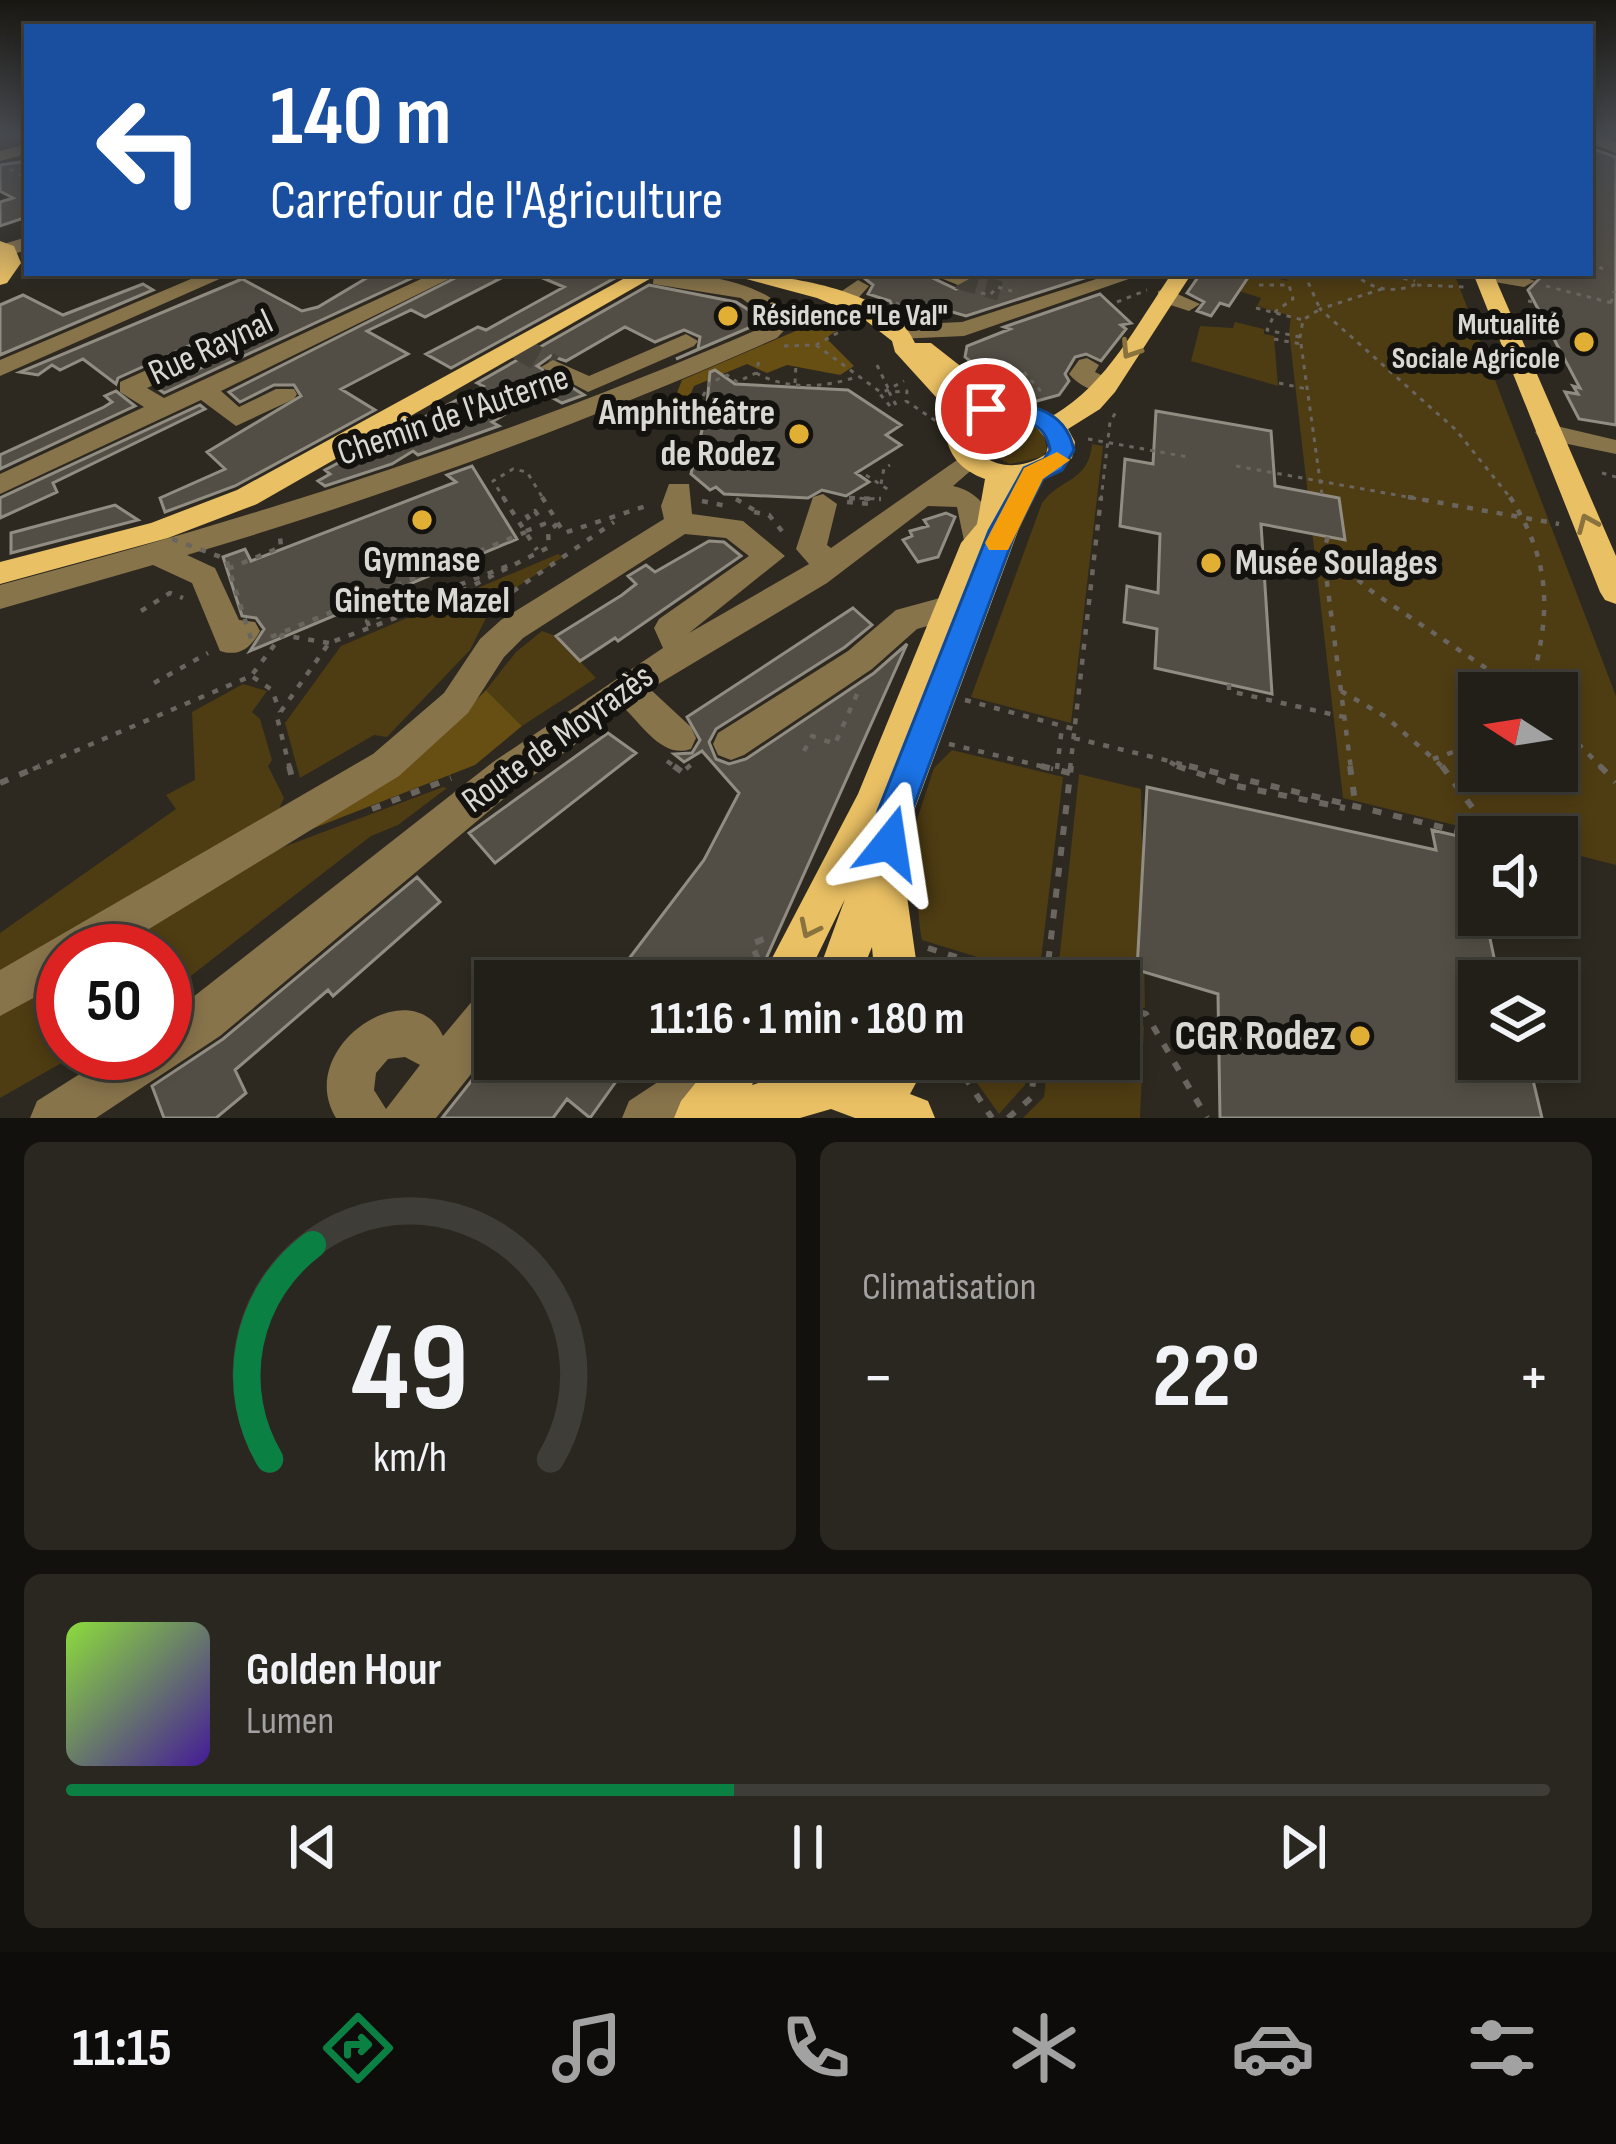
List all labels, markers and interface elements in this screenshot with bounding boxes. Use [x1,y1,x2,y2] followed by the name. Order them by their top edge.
[270,67,451,168] text: 140 m
[72,72,228,228] icon: left
[270,169,723,234] text: Carrefour de l'Agriculture
[752,298,948,334] place label: Résidence "Le Val"
[142,301,280,395] street label: Rue Raynal
[715,303,741,329] marker: Résidence "Le Val"
[1392,307,1560,377] place label: Mutualité Sociale Agricole
[1571,329,1597,355] marker: Mutualité Sociale Agricole
[1123,337,1145,359] one-way arrow
[332,356,574,476] street label: Chemin de l'Auterne
[935,358,1037,460] pin
[953,376,1019,442] icon: arrive
[598,392,775,476] place label: Amphithéâtre de Rodez
[786,421,812,447] marker: Amphithéâtre de Rodez
[409,507,435,533] marker: Gymnase Ginette Mazel
[1577,514,1601,535] one-way arrow
[334,539,510,623] place label: Gymnase Ginette Mazel
[1235,542,1438,585] place label: Musée Soulages
[1198,550,1224,576] marker: Musée Soulages
[454,655,662,823] street label: Route de Moyrazès
[1458,672,1578,792] north arrow
[1458,672,1578,1080] map controls
[827,780,953,906] position arrow
[1458,816,1578,936] button: sound
[800,917,823,938] one-way arrow
[36,924,192,1080] speed limit sign: 50
[1458,960,1578,1080] button: layers
[650,992,964,1047] text: 11:16 · 1 min · 180 m
[1175,1011,1336,1062] place label: CGR Rodez
[1347,1023,1373,1049] marker: CGR Rodez
[862,1264,1036,1311] text: Climatisation
[351,1296,469,1445] text: 49
[1152,1324,1260,1432] text: 22°
[862,1339,894,1418] text: −
[1518,1339,1550,1418] text: +
[373,1432,447,1484] text: km/h
[246,1643,441,1698] text: Golden Hour
[246,1698,334,1745] text: Lumen
[280,1814,346,1880] icon: previous
[775,1814,841,1880] icon: pause
[1270,1814,1336,1880] icon: next
[316,2006,400,2090] icon: directions
[545,2006,629,2090] icon: music
[774,2006,858,2090] icon: phone
[1002,2006,1086,2090] icon: climate
[1231,2006,1315,2090] icon: car
[1460,2006,1544,2090] icon: filters
[72,2016,172,2081] text: 11:15

